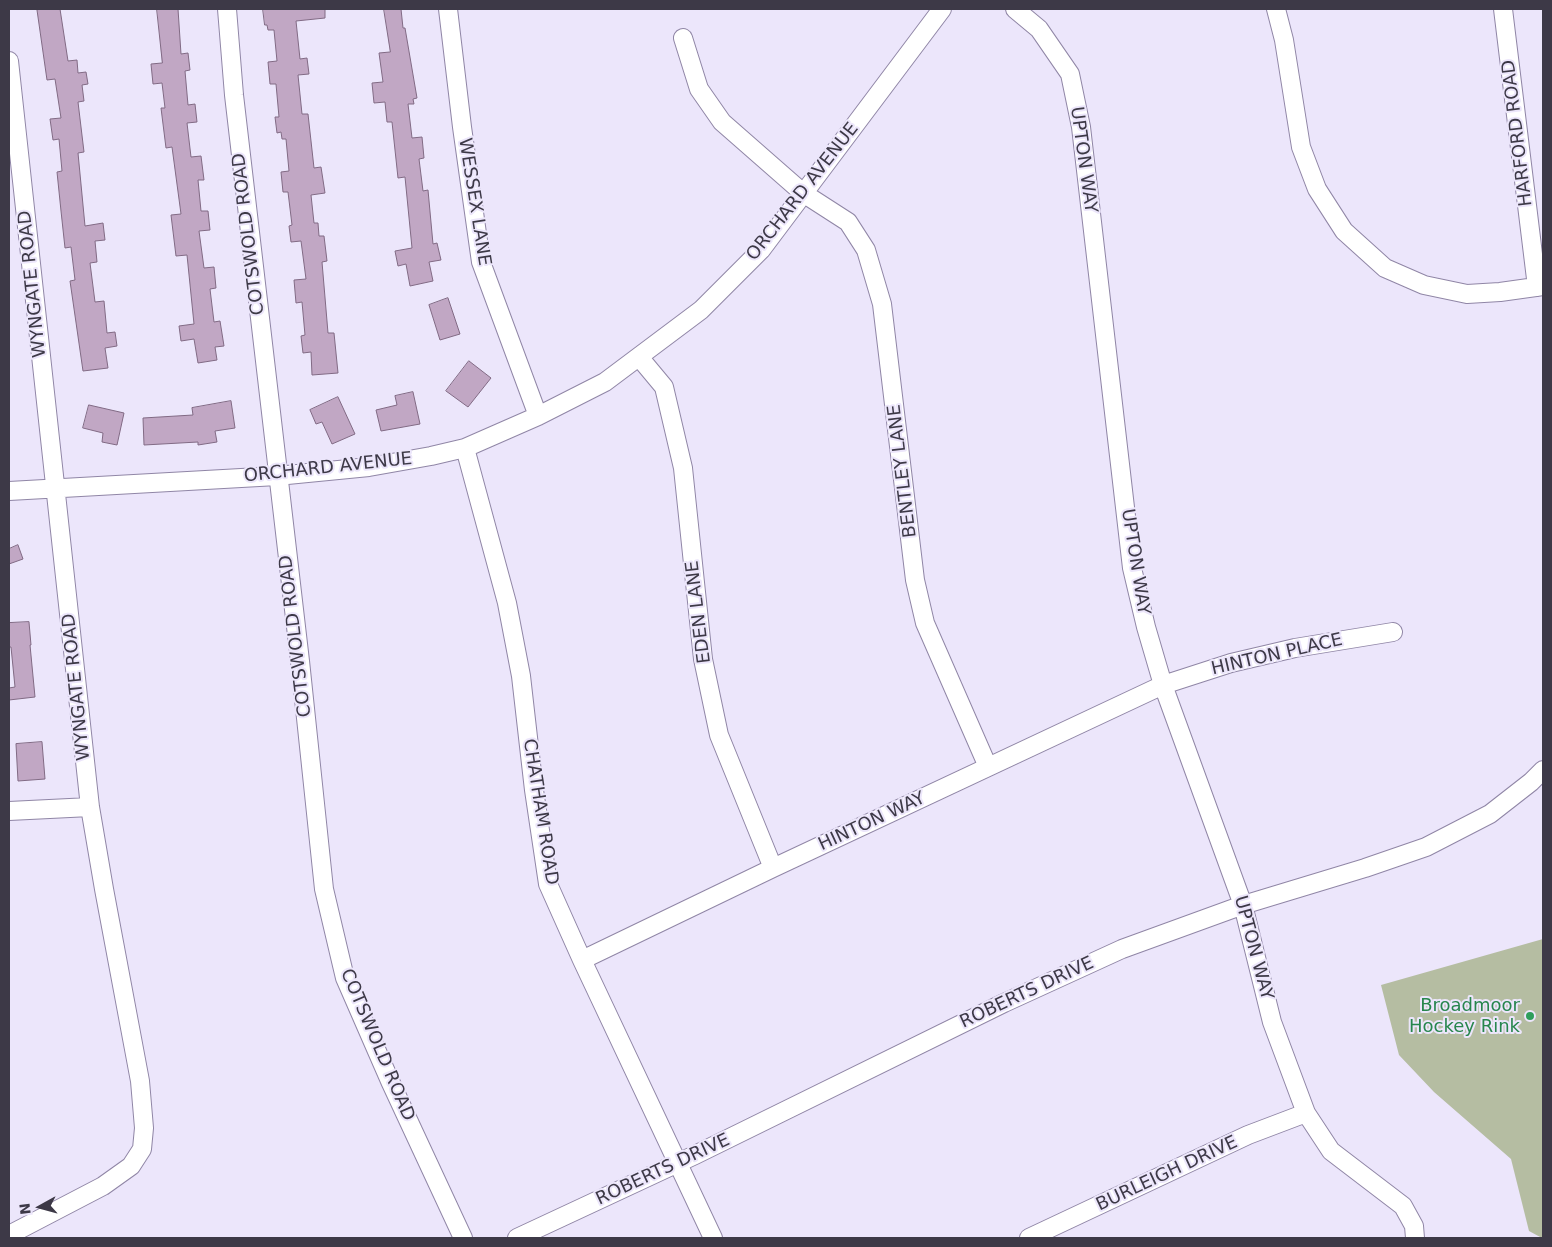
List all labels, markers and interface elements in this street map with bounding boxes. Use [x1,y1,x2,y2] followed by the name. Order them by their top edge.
[1498,58,1538,208] street label: HARFORD ROAD
[1065,105,1101,215] street label: UPTON WAY
[742,119,864,265] street label: ORCHARD AVENUE
[453,137,495,267] street label: WESSEX LANE
[228,152,270,316] street label: COTSWOLD ROAD
[15,209,51,359] street label: WYNGATE ROAD
[884,403,922,539] street label: BENTLEY LANE
[243,448,413,488] street label: ORCHARD AVENUE
[1116,507,1154,617] street label: UPTON WAY
[275,554,317,718] street label: COTSWOLD ROAD
[682,559,716,665] street label: EDEN LANE
[59,612,95,762] street label: WYNGATE ROAD
[1209,629,1345,681] street label: HINTON PLACE
[518,737,562,887] street label: CHATHAM ROAD
[815,788,929,856] street label: HINTON WAY
[1229,893,1277,1003] street label: UPTON WAY
[957,953,1097,1033] street label: ROBERTS DRIVE
[335,966,419,1124] street label: COTSWOLD ROAD
[1409,995,1520,1038] place label: Broadmoor Hockey Rink
[1524,1010,1536,1022] marker: Broadmoor Hockey Rink
[593,1130,733,1210] street label: ROBERTS DRIVE
[1093,1132,1241,1216] street label: BURLEIGH DRIVE
[15,1182,65,1232] north arrow
[16,1202,34,1216] text: N

